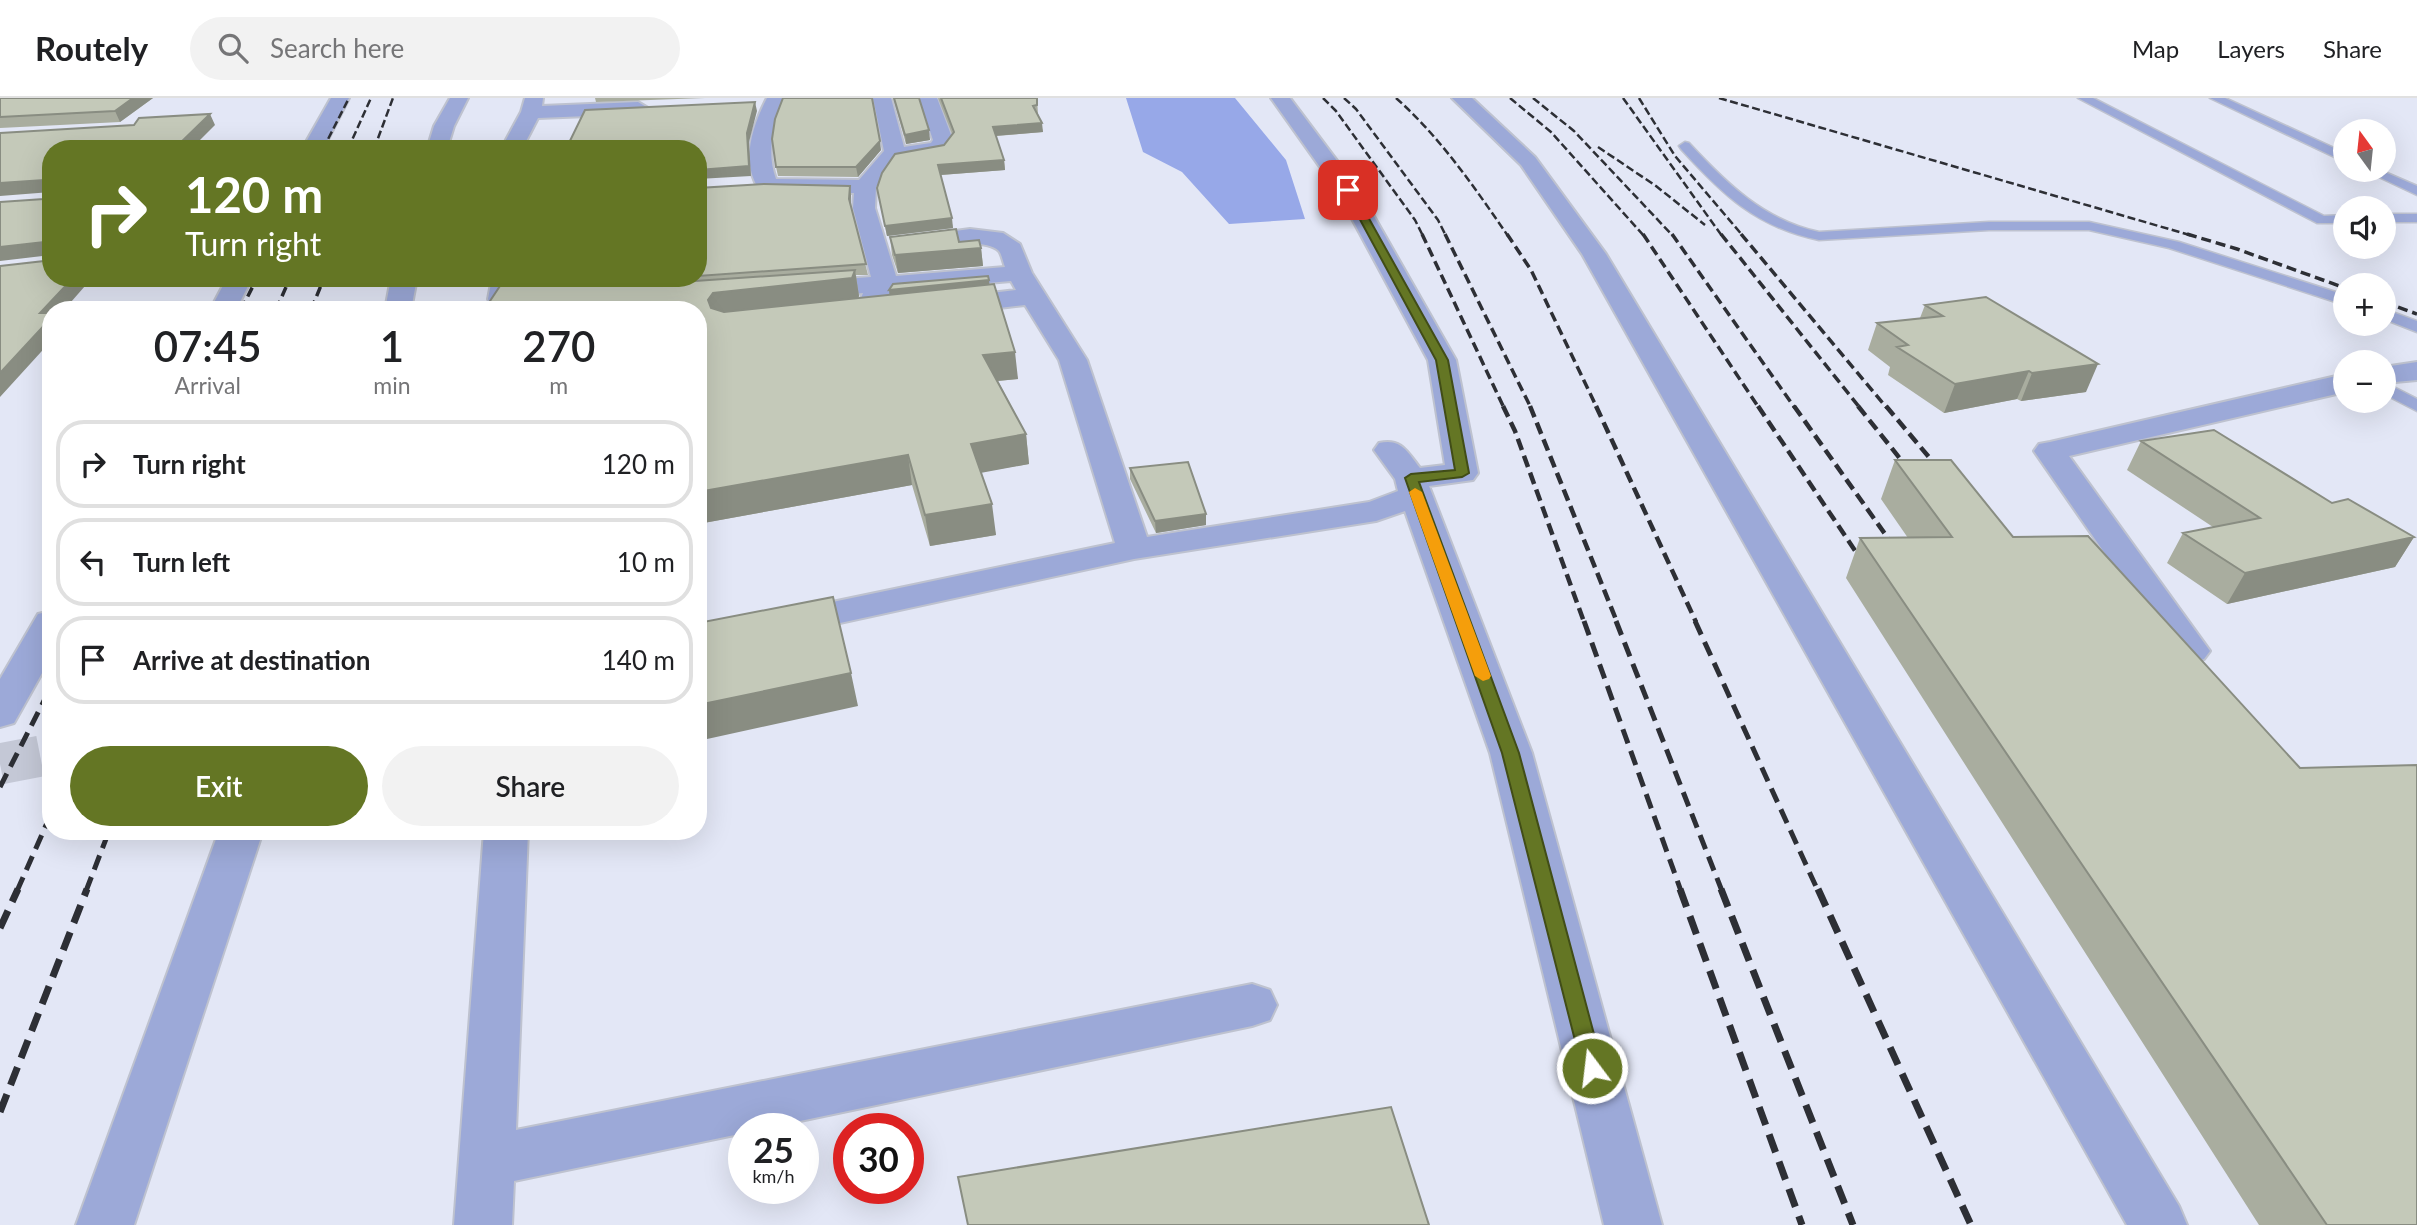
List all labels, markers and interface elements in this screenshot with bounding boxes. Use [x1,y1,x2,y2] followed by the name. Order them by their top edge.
[190,17,680,80] search box
[35,28,148,68] text: Routely
[214,29,252,67] icon: search
[270,32,404,64] text: Search here
[2132,34,2179,63] text: Map
[2217,34,2285,63] text: Layers
[2323,34,2382,63] text: Share
[2333,119,2396,182] north arrow
[2333,119,2396,413] map controls
[1318,160,1378,220] pin
[185,165,323,223] text: 120 m
[70,168,161,259] icon: right
[1329,171,1367,209] icon: arrive
[2333,196,2396,259] button: sound
[185,224,321,263] text: Turn right
[2333,273,2396,336] button: +
[154,321,262,371] text: 07:45
[380,321,404,371] text: 1
[522,321,595,371] text: 270
[2333,350,2396,413] button: −
[175,371,241,399] text: Arrival
[373,371,411,399] text: min
[549,371,568,399] text: m
[74,445,112,483] icon: right
[133,448,246,480] text: Turn right
[602,448,675,480] text: 120 m
[74,543,112,581] icon: left
[133,546,230,578] text: Turn left
[617,546,675,578] text: 10 m
[74,641,112,679] icon: arrive
[133,644,370,676] text: Arrive at destination
[602,644,675,676] text: 140 m
[70,746,368,826] button: Exit
[382,746,679,826] button: Share
[1555,1031,1629,1105] position arrow
[833,1113,924,1204] speed limit sign: 30
[753,1128,794,1170] text: 25
[752,1165,795,1187] text: km/h

